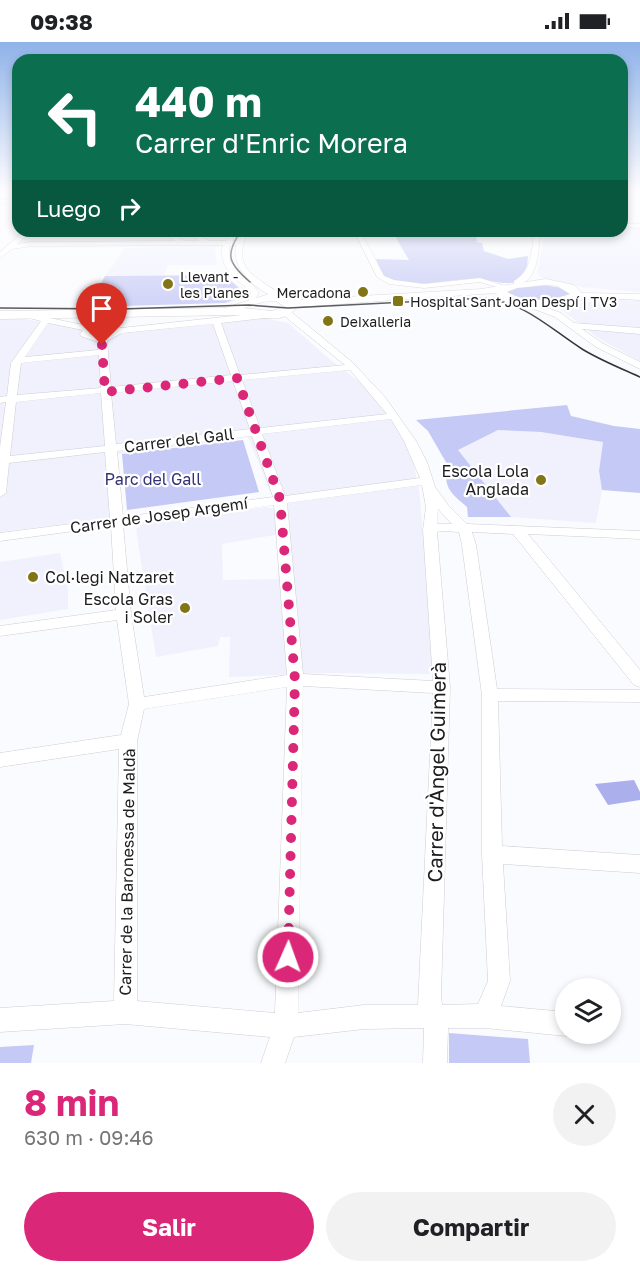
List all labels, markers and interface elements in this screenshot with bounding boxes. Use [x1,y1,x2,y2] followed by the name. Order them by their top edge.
[30,8,93,35] text: 09:38
[135,76,262,126] text: 440 m
[36,78,114,156] icon: left
[135,127,408,159] text: Carrer d'Enric Morera
[113,192,146,225] icon: right
[36,195,101,222] text: Luego
[180,268,249,301] place label: Llevant - les Planes
[161,277,175,291] marker: Llevant - les Planes
[76,283,127,345] pin
[276,284,351,301] place label: Mercadona
[356,285,370,299] marker: Mercadona
[85,292,118,325] icon: arrive
[410,293,617,310] place label: Hospital Sant Joan Despí | TV3
[391,294,405,308] marker: Hospital Sant Joan Despí | TV3
[340,313,411,330] place label: Deixalleria
[321,314,335,328] marker: Deixalleria
[123,423,235,457] street label: Carrer del Gall
[442,461,529,499] place label: Escola Lola Anglada
[105,469,201,489] park label: Parc del Gall
[534,473,548,487] marker: Escola Lola Anglada
[69,492,251,537] street label: Carrer de Josep Argemí
[45,567,175,587] place label: Col·legi Natzaret
[26,570,40,584] marker: Col·legi Natzaret
[83,589,173,627] place label: Escola Gras i Soler
[178,601,192,615] marker: Escola Gras i Soler
[422,662,450,882] street label: Carrer d'Àngel Guimerà
[115,748,139,996] street label: Carrer de la Baronessa de Maldà
[256,925,320,989] position arrow
[555,978,621,1044] map controls
[555,978,621,1044] button: layers
[24,1081,119,1124] text: 8 min
[553,1083,616,1146] button: close
[24,1125,154,1149] text: 630 m · 09:46
[24,1192,314,1261] button: Salir
[326,1192,616,1261] button: Compartir

